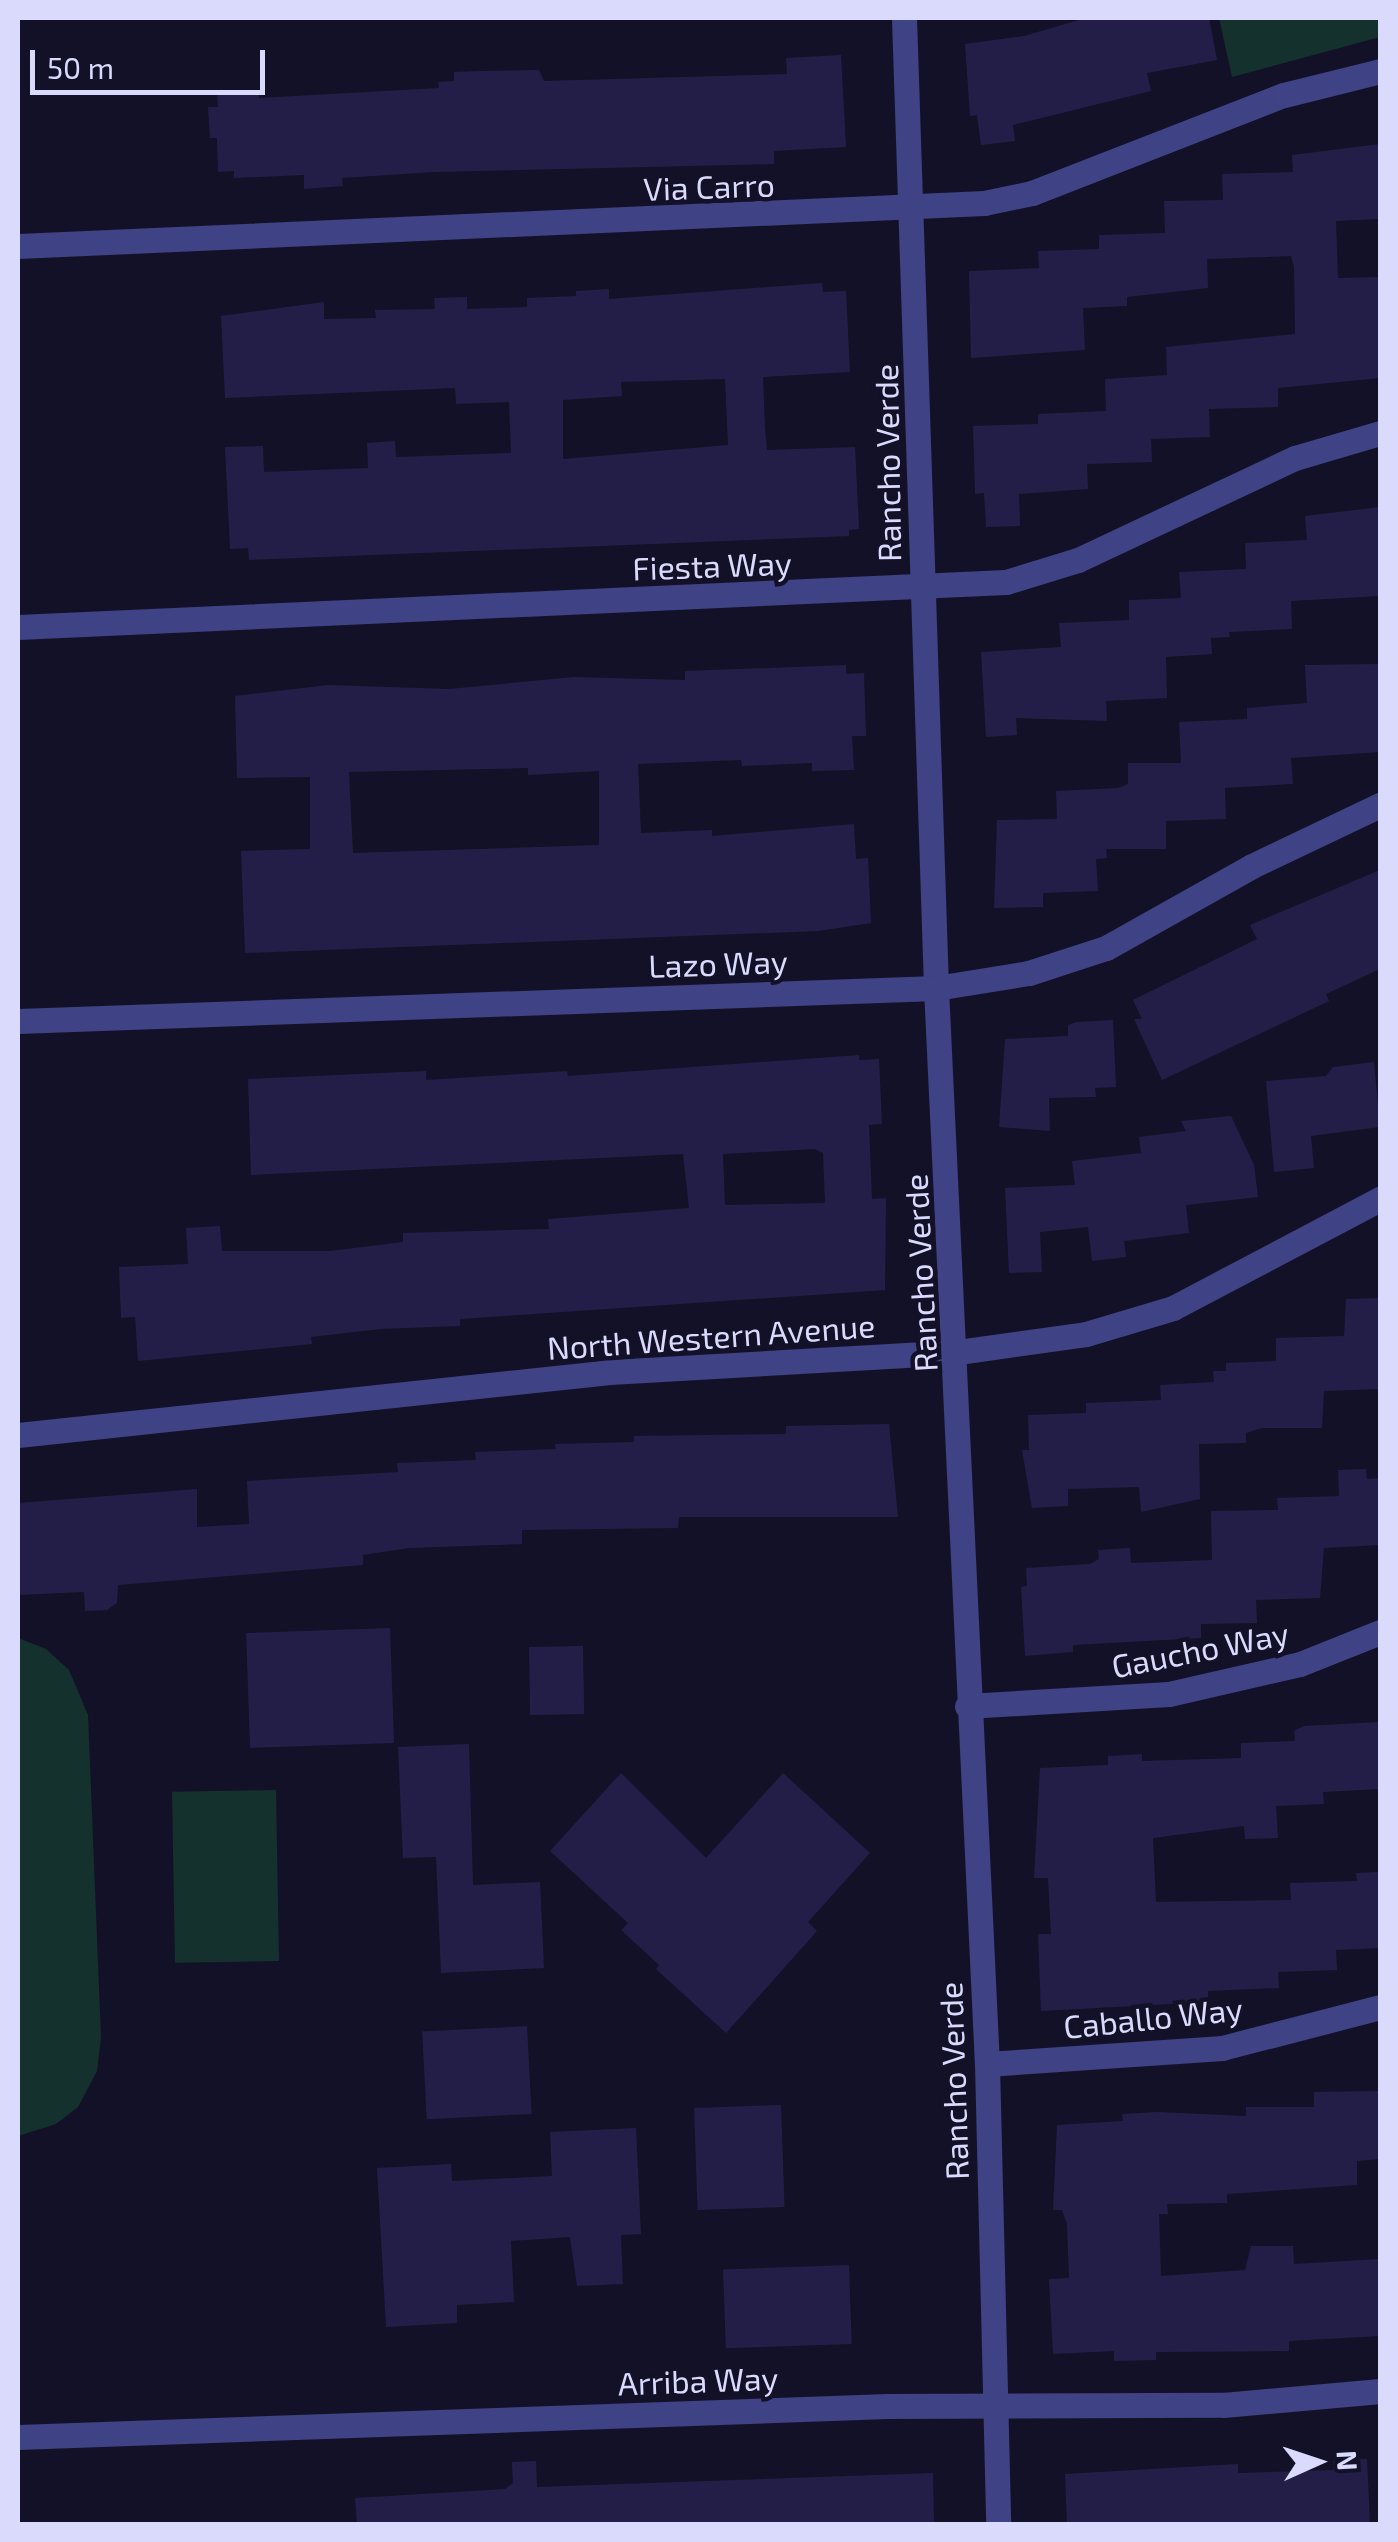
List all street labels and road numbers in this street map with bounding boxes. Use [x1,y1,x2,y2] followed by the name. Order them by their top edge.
[643,165,775,207] street label: Via Carro
[866,363,908,563] street label: Rancho Verde
[631,543,793,587] street label: Fiesta Way
[647,941,789,985] street label: Lazo Way
[896,1173,944,1373] street label: Rancho Verde
[545,1305,877,1367] street label: North Western Avenue
[1108,1613,1292,1685] street label: Gaucho Way
[930,1981,976,2181] street label: Rancho Verde
[1061,1988,1245,2046] street label: Caballo Way
[617,2358,779,2402] street label: Arriba Way

